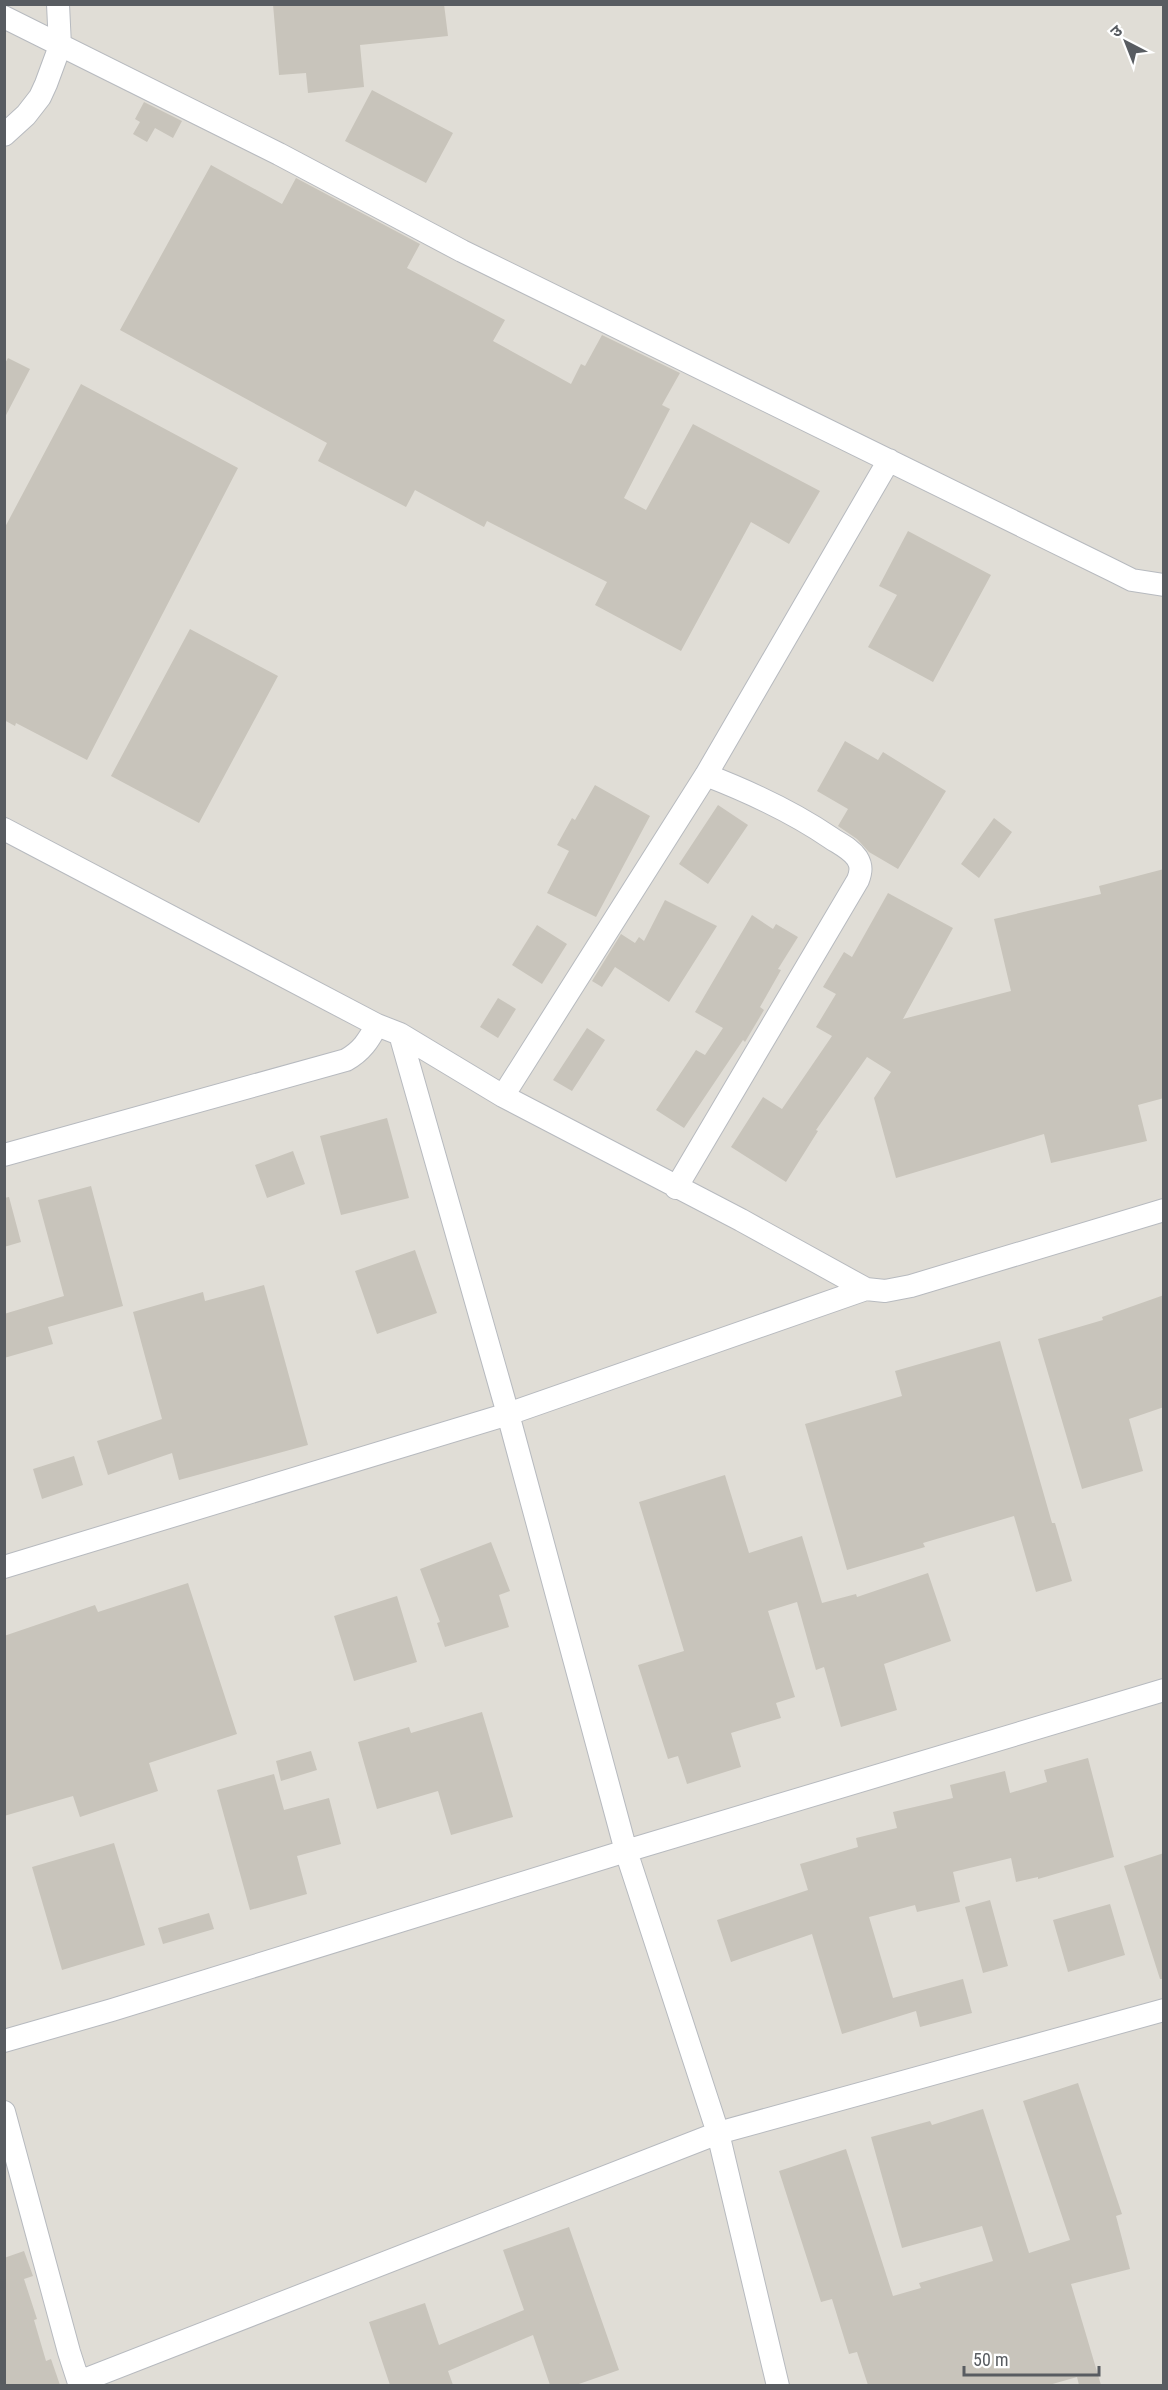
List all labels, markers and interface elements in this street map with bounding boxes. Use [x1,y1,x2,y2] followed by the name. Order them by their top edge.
[1096,12,1156,72] north arrow
[1106,21,1127,41] text: उ
[964,2339,1099,2377] scale bar
[973,2349,1008,2370] text: 50 m

